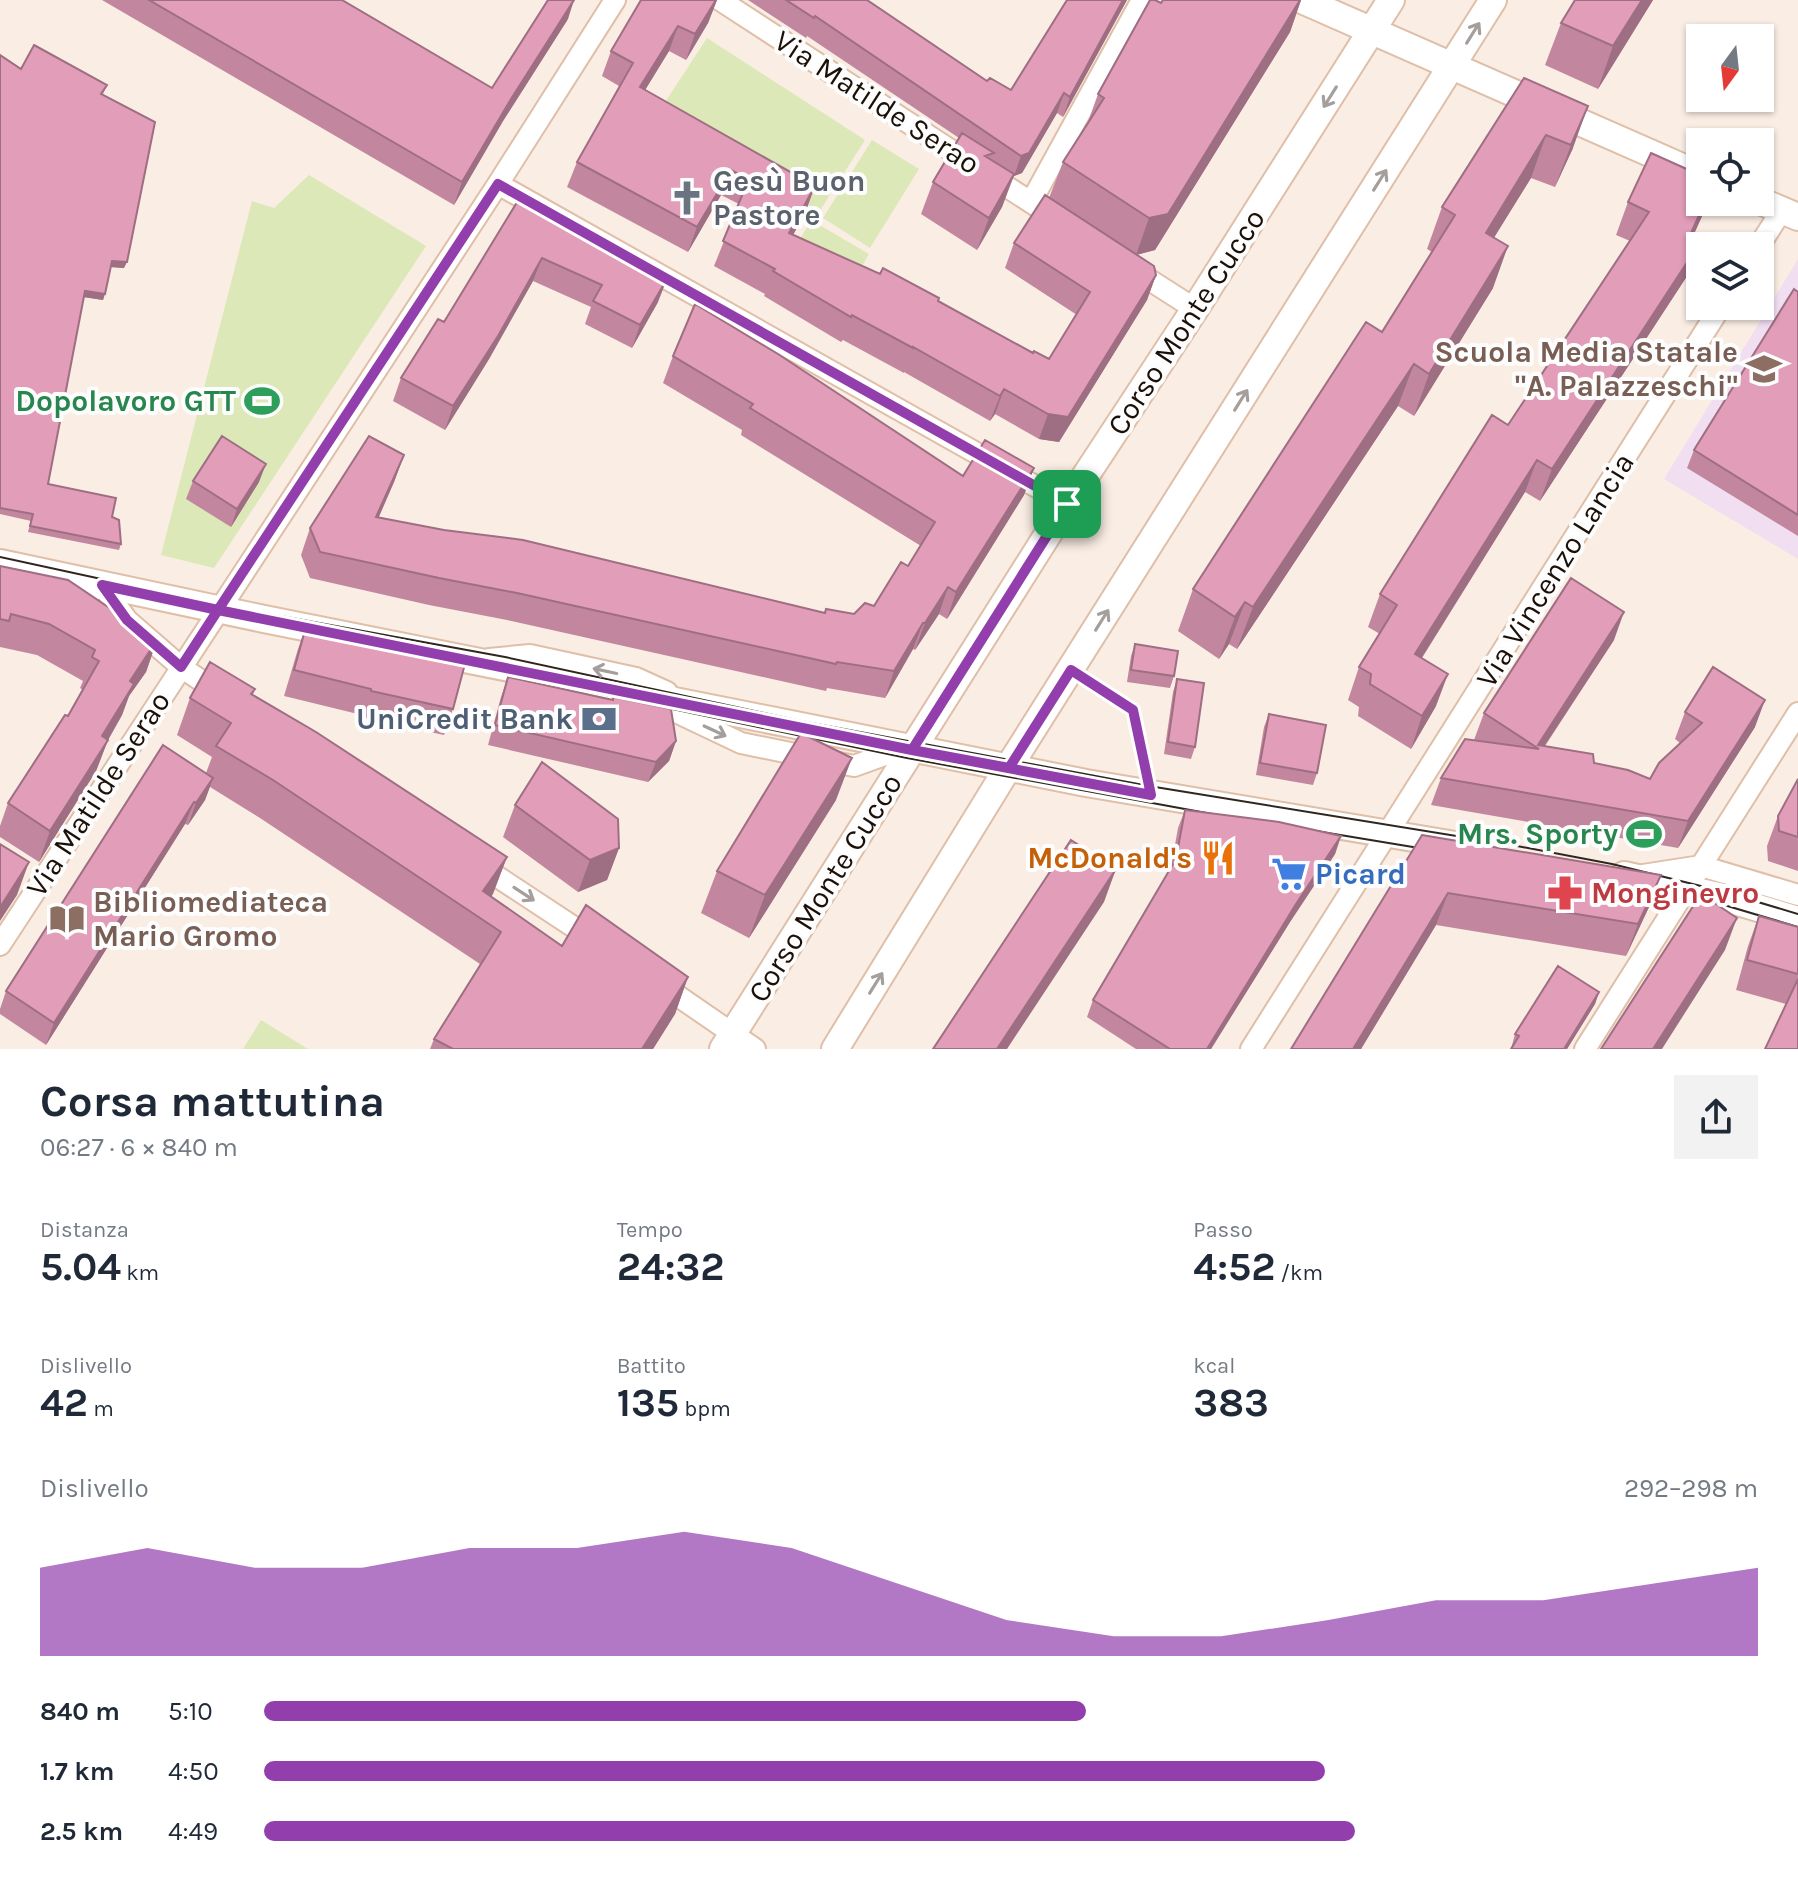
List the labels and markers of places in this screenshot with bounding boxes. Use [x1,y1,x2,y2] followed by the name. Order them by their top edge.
[713,163,865,233] place label: Gesù Buon Pastore
[668,179,706,217] church icon: Gesù Buon Pastore
[1434,334,1738,404] place label: Scuola Media Statale "A. Palazzeschi"
[1745,350,1783,388] school or university icon: Scuola Media Statale "A. Palazzeschi"
[243,382,281,420] sports icon: Dopolavoro GTT
[15,383,236,419] place label: Dopolavoro GTT
[1033,470,1101,538] pin
[580,700,618,738] bank icon: UniCredit Bank
[356,701,573,737] place label: UniCredit Bank
[1625,815,1663,853] sports icon: Mrs. Sporty
[1457,816,1618,852] place label: Mrs. Sporty
[1199,839,1237,877] restaurant icon: McDonald's
[1027,840,1192,876] place label: McDonald's
[1270,855,1308,893] supermarket icon: Picard
[1315,856,1406,892] place label: Picard
[1546,874,1584,912] pharmacy icon: Monginevro
[1591,875,1759,911] place label: Monginevro
[93,884,328,954] place label: Bibliomediateca Mario Gromo
[48,900,86,938] library icon: Bibliomediateca Mario Gromo

